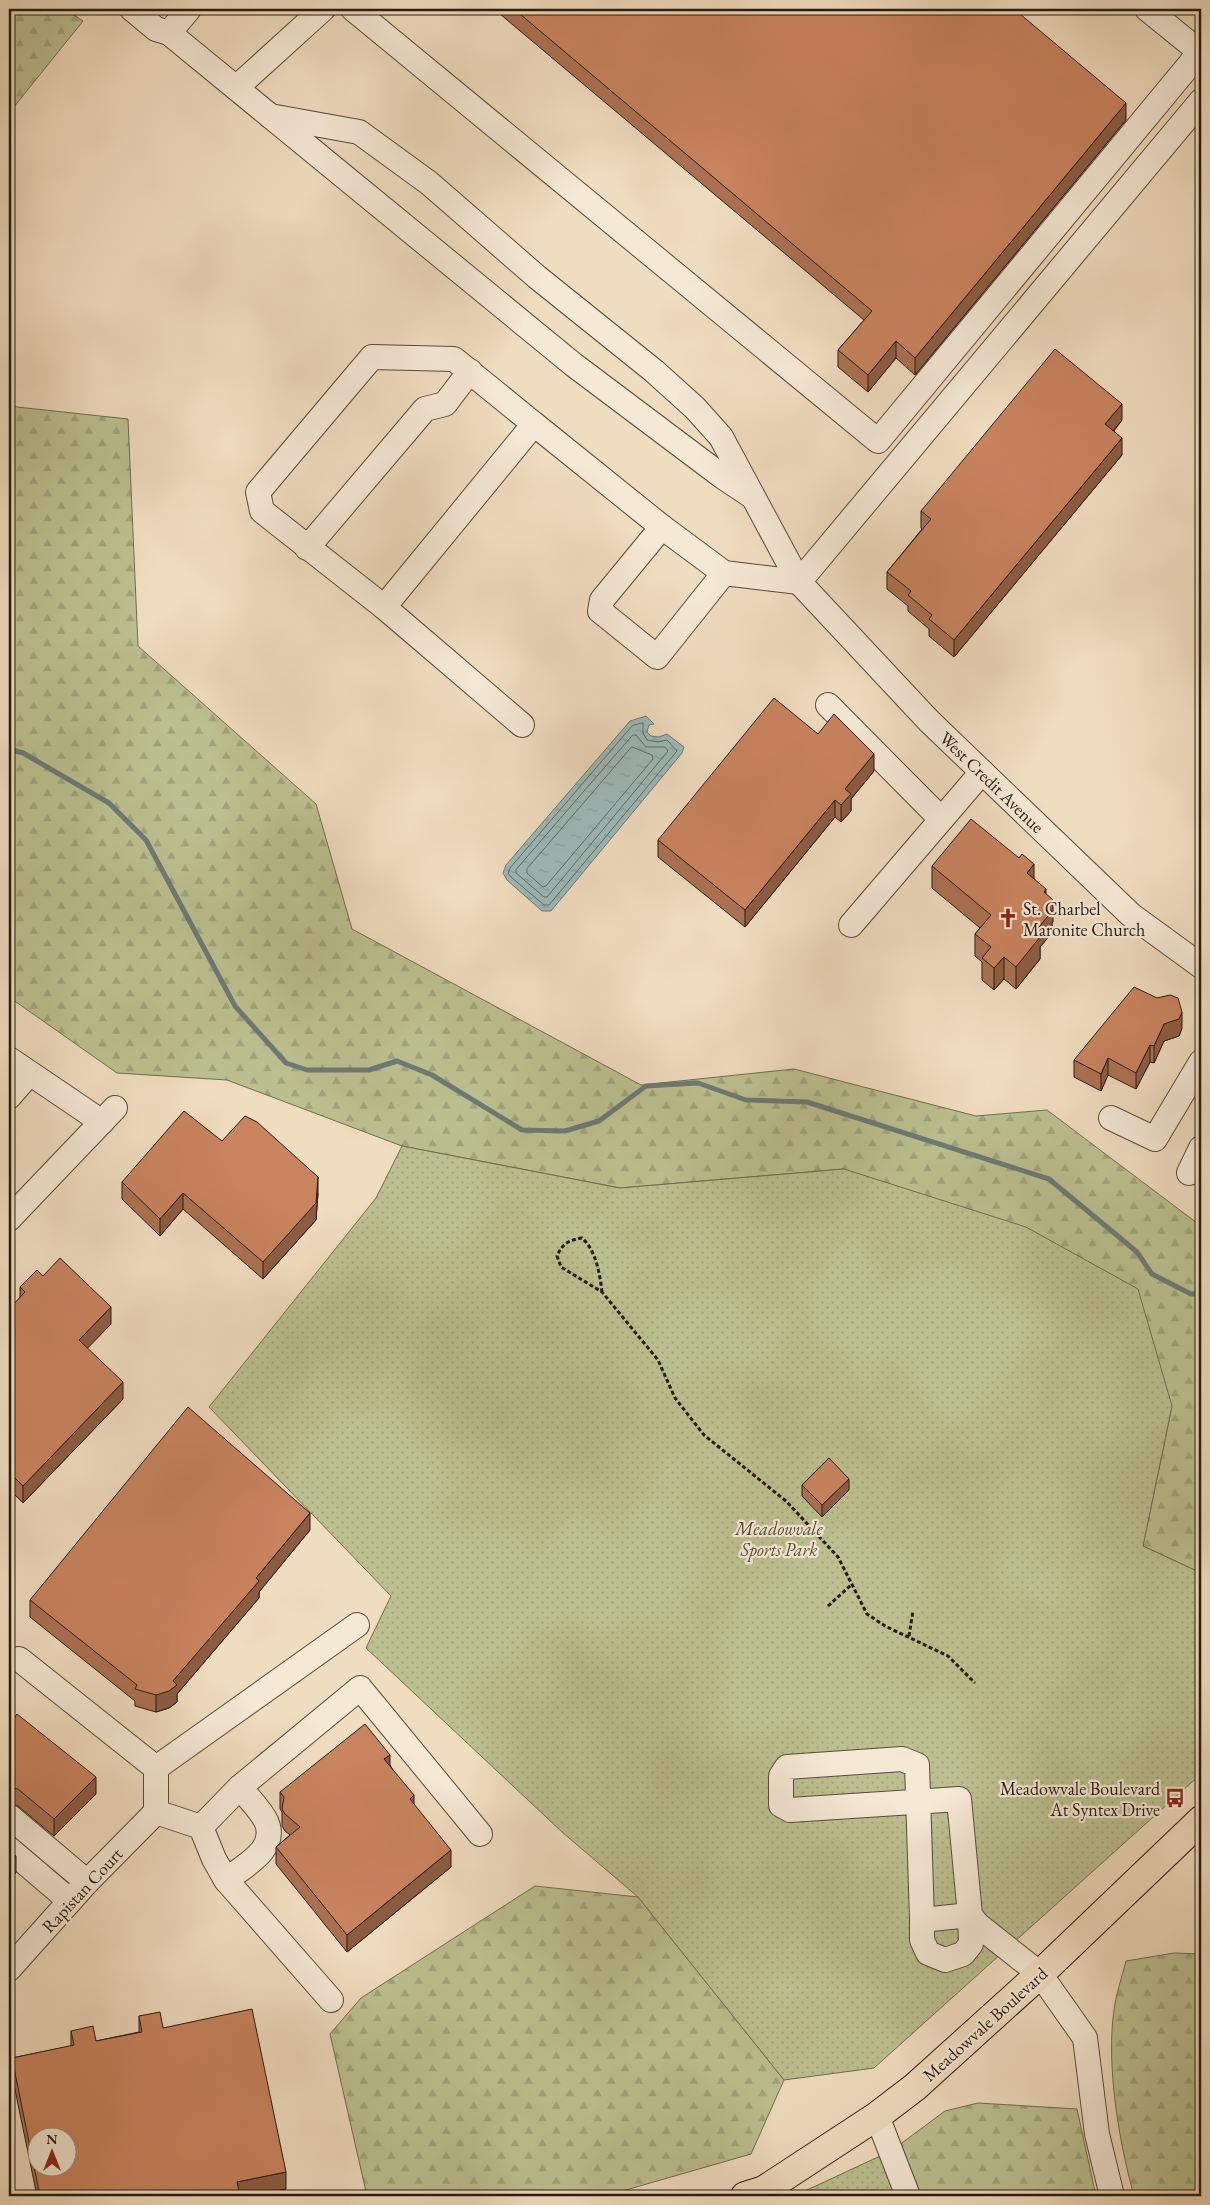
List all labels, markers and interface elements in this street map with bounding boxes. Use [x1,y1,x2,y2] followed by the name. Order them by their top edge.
[935,726,1049,838] street label: West Credit Avenue
[1023,897,1145,941] place label: St. Charbel Maronite Church
[997,907,1019,929] church icon: St. Charbel Maronite Church
[734,1517,824,1562] park label: Meadowvale Sports Park
[1000,1777,1161,1821] place label: Meadowvale Boulevard At Syntex Drive
[1164,1787,1186,1809] bus stop icon: Meadowvale Boulevard At Syntex Drive
[37,1842,128,1937] street label: Rapistan Court
[918,1961,1053,2086] street label: Meadowvale Boulevard
[28,2128,78,2178] north arrow
[46,2130,58,2148] text: N

